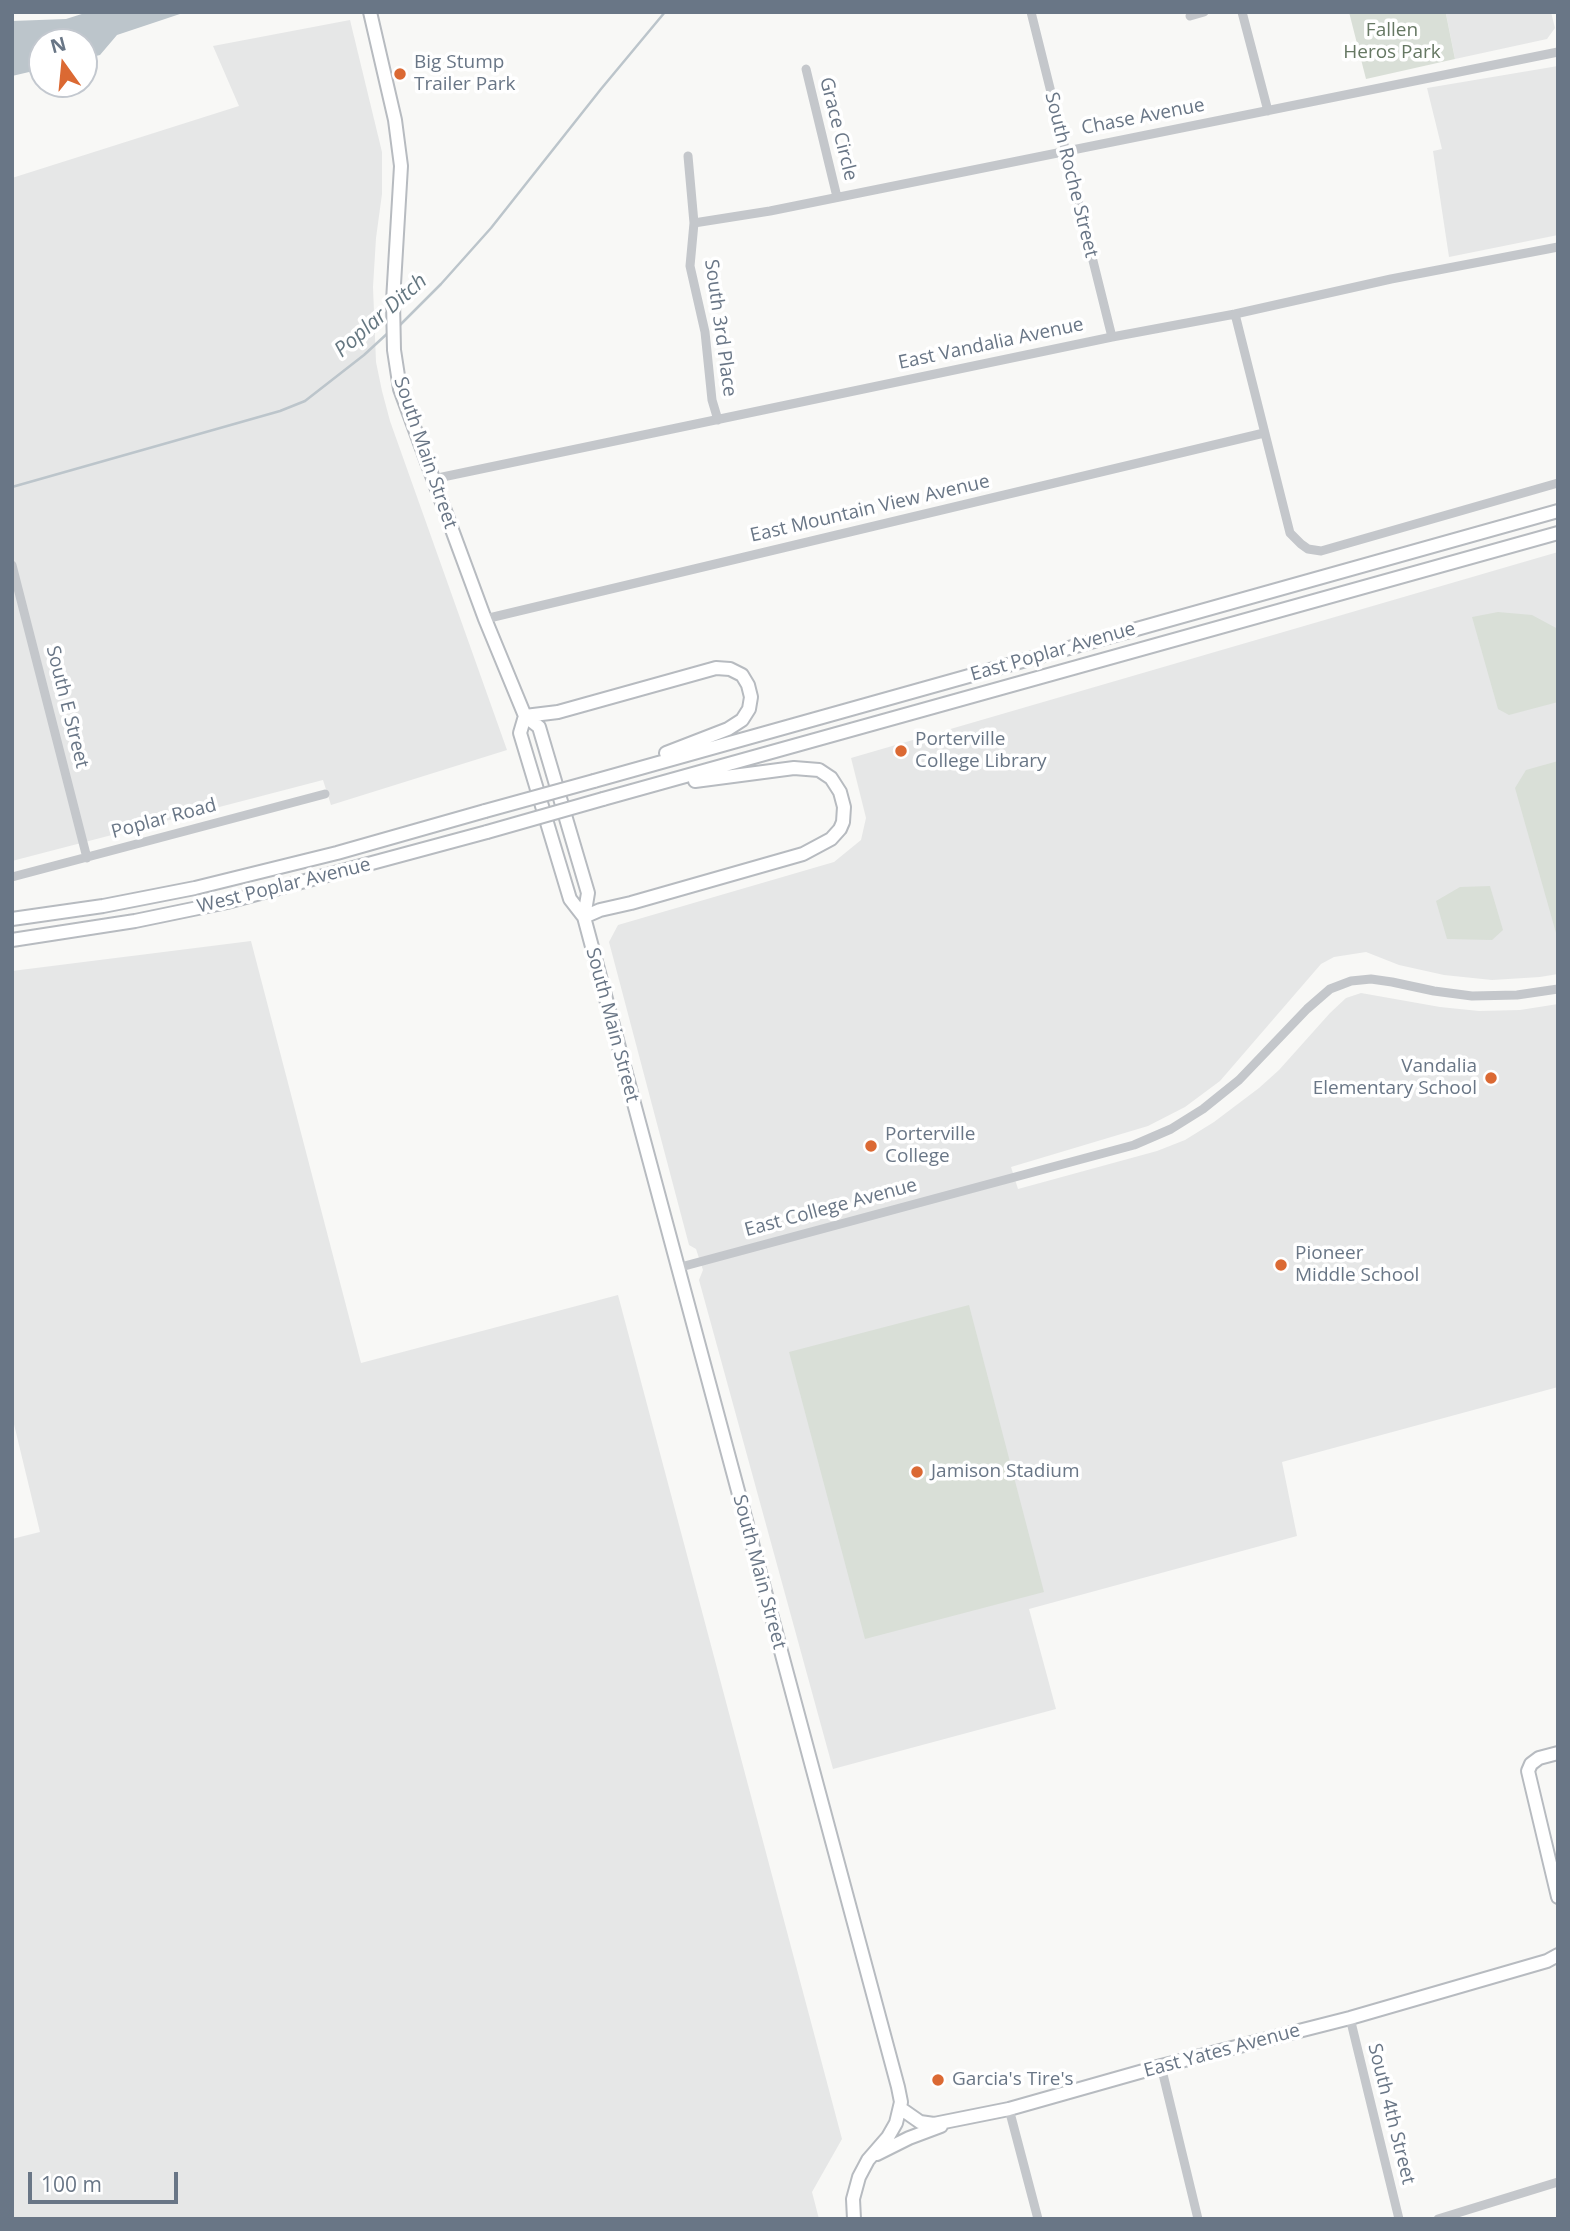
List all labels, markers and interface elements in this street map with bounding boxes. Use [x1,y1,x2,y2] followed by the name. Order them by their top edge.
[1343,20,1441,64] park label: Fallen Heros Park
[28,28,98,98] north arrow
[47,30,69,59] text: N
[414,52,515,96] place label: Big Stump Trailer Park
[392,66,408,82] marker: Big Stump Trailer Park
[814,75,862,183] street label: Grace Circle
[1039,90,1103,260] street label: South Roche Street
[1079,94,1207,140] street label: Chase Avenue
[699,258,741,398] street label: South 3rd Place
[329,269,433,363] water label: Poplar Ditch
[896,313,1086,375] street label: East Vandalia Avenue
[388,374,462,532] street label: South Main Street
[748,470,992,548] street label: East Mountain View Avenue
[968,618,1138,686] street label: East Poplar Avenue
[41,643,93,771] street label: South E Street
[915,729,1047,773] place label: Porterville College Library
[893,743,909,759] marker: Porterville College Library
[109,794,219,844] street label: Poplar Road
[195,853,373,919] street label: West Poplar Avenue
[580,945,644,1105] street label: South Main Street
[1313,1056,1477,1100] place label: Vandalia Elementary School
[1483,1070,1499,1086] marker: Vandalia Elementary School
[885,1124,975,1168] place label: Porterville College
[863,1138,879,1154] marker: Porterville College
[742,1174,920,1242] street label: East College Avenue
[1295,1243,1419,1287] place label: Pioneer Middle School
[1273,1257,1289,1273] marker: Pioneer Middle School
[931,1461,1080,1483] place label: Jamison Stadium
[909,1464,925,1480] marker: Jamison Stadium
[727,1492,791,1652] street label: South Main Street
[1141,2019,1303,2083] street label: East Yates Avenue
[1363,2041,1419,2187] street label: South 4th Street
[952,2069,1074,2091] place label: Garcia's Tire's
[930,2072,946,2088] marker: Garcia's Tire's
[32,2158,182,2202] scale bar
[41,2170,102,2198] text: 100 m

